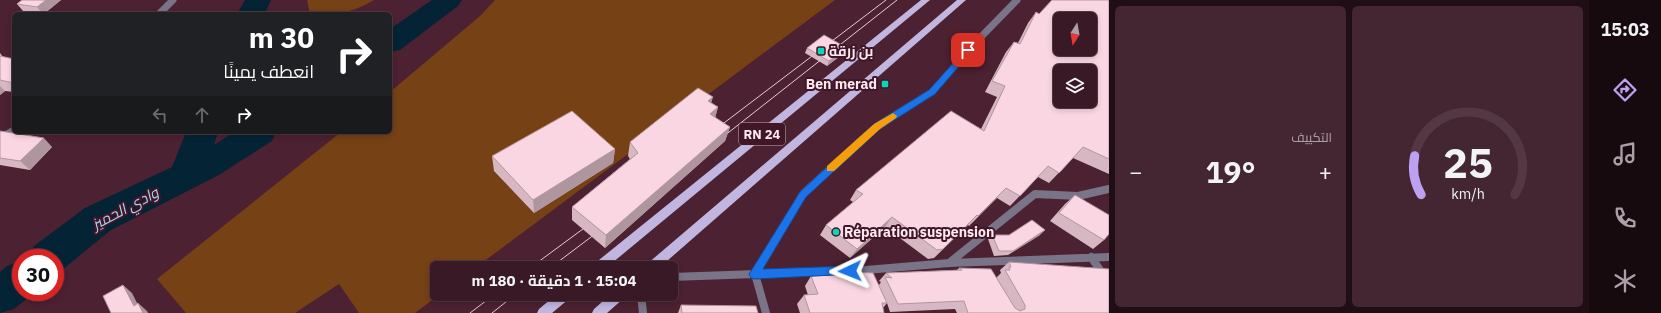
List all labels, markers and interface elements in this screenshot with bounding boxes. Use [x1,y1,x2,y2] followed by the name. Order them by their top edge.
[1053,12,1097,56] north arrow
[1053,12,1097,108] map controls
[1600,18,1650,41] text: 15:03
[249,19,314,56] text: 30 m
[328,28,380,80] icon: right
[951,33,985,67] pin
[957,39,979,61] icon: arrive
[829,42,874,60] place label: بن زرقة
[816,46,826,56] marker: بن زرقة
[223,60,314,83] text: انعطف يمينًا
[1053,64,1097,108] button: layers
[806,75,877,93] place label: Ben merad
[1611,76,1639,104] icon: directions
[880,79,890,89] marker: Ben merad
[149,104,171,126] icon: left
[191,104,213,126] icon: ahead
[233,104,255,126] icon: right
[739,123,785,145] road number: RN 24
[1291,129,1332,146] text: التكييف
[1443,134,1492,188] text: 25
[1611,140,1639,168] icon: music
[1205,152,1256,191] text: 19°
[1129,157,1142,186] text: −
[1319,157,1332,186] text: +
[87,182,164,237] water label: وادي الحميز
[1451,183,1484,202] text: km/h
[1611,204,1639,232] icon: phone
[844,223,994,241] place label: Réparation suspension
[831,227,841,237] marker: Réparation suspension
[12,249,64,301] speed limit sign: 30
[829,250,871,292] position arrow
[1611,267,1639,295] icon: climate
[472,271,636,290] text: 15:04 · 1 دقيقة · 180 m

